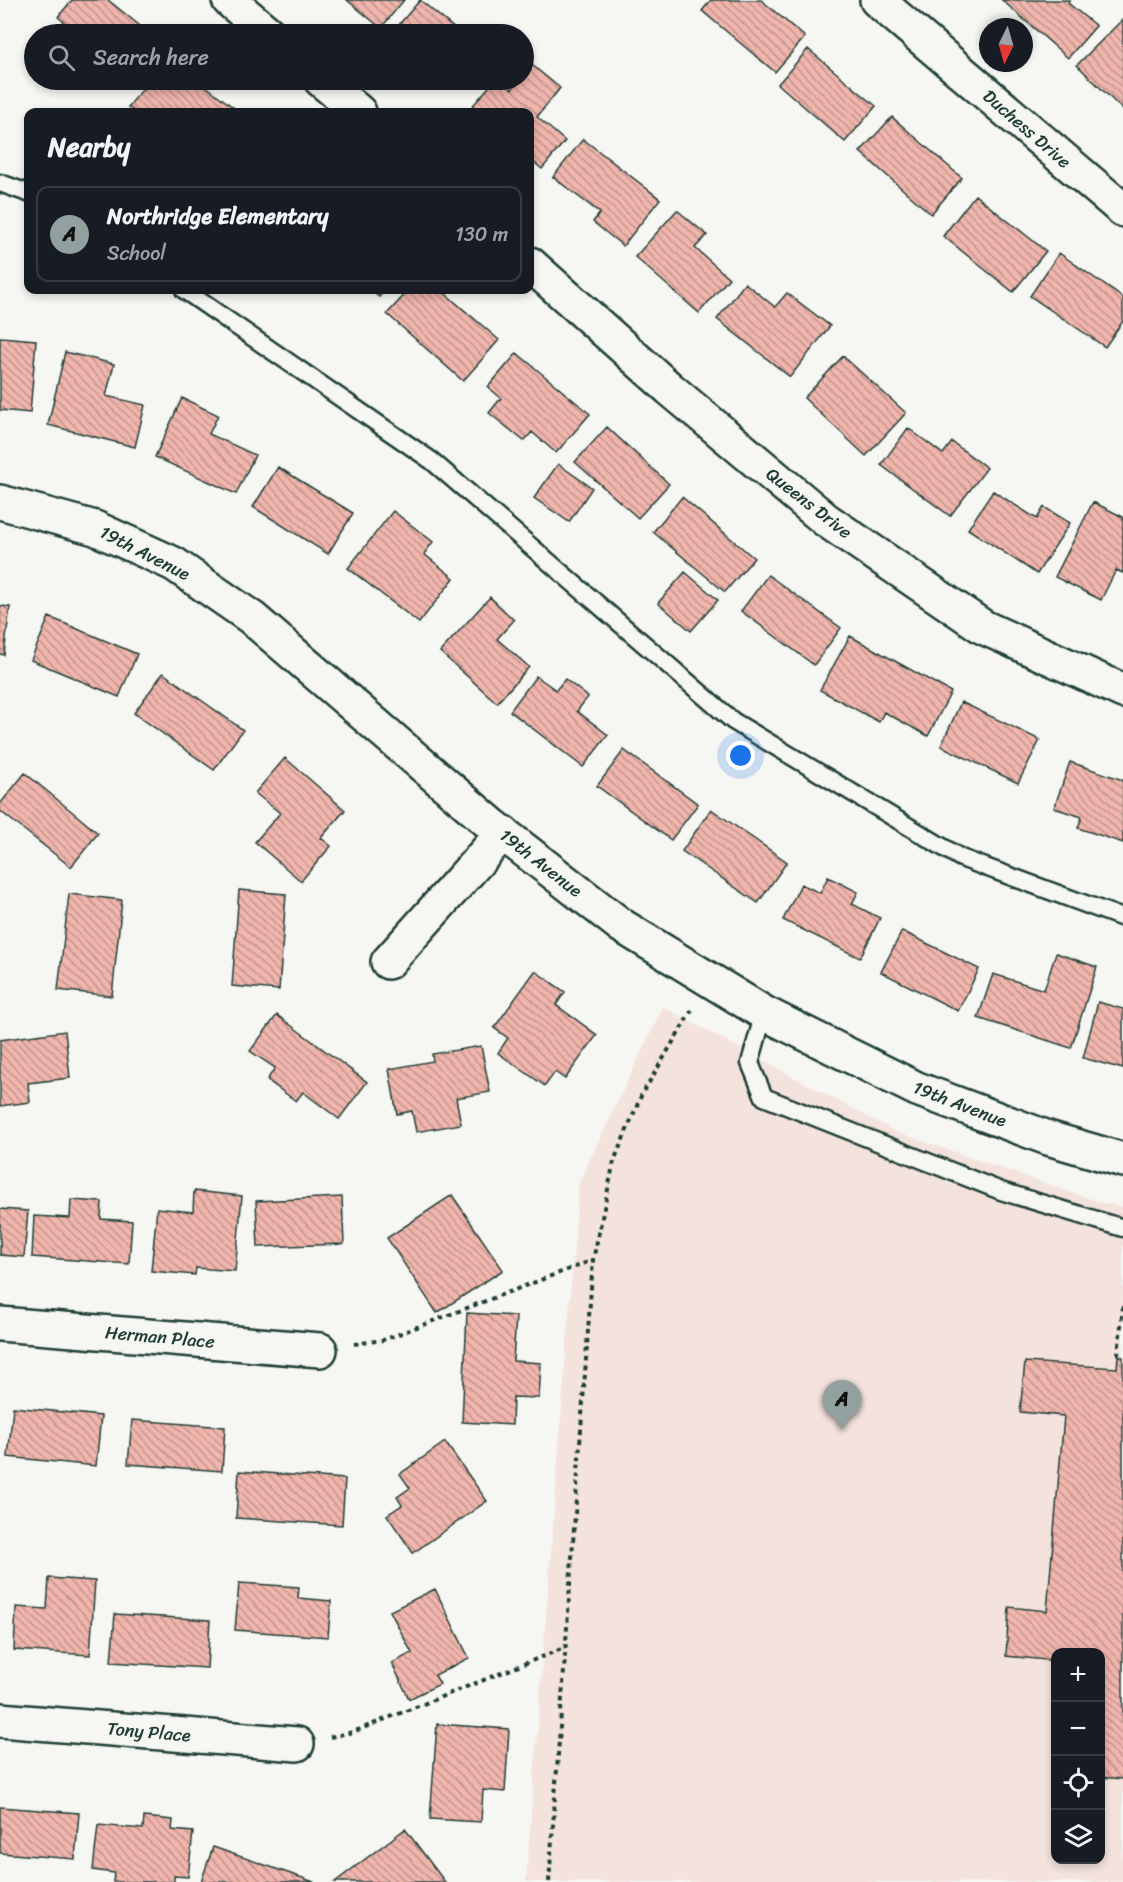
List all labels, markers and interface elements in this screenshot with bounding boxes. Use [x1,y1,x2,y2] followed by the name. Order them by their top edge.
[979,18,1033,72] north arrow
[24,24,534,90] search box
[93,38,209,77] text: Search here
[45,41,78,74] icon: search
[975,81,1079,177] street label: Duchess Drive
[48,124,130,170] text: Nearby
[107,197,329,236] text: Northridge Elementary
[63,217,76,252] text: A
[455,217,508,252] text: 130 m
[107,236,166,271] text: School
[759,459,859,547] street label: Queens Drive
[94,516,196,590] street label: 19th Avenue
[726,741,755,770] your location
[492,820,590,906] street label: 19th Avenue
[908,1071,1012,1137] street label: 19th Avenue
[104,1316,216,1358] street label: Herman Place
[822,1380,862,1430] pin: A
[1051,1648,1105,1864] map controls
[1051,1648,1105,1702] button: +
[1051,1702,1105,1756] button: −
[106,1712,192,1752] street label: Tony Place
[1051,1756,1105,1810] button: locate
[1051,1810,1105,1864] button: layers

